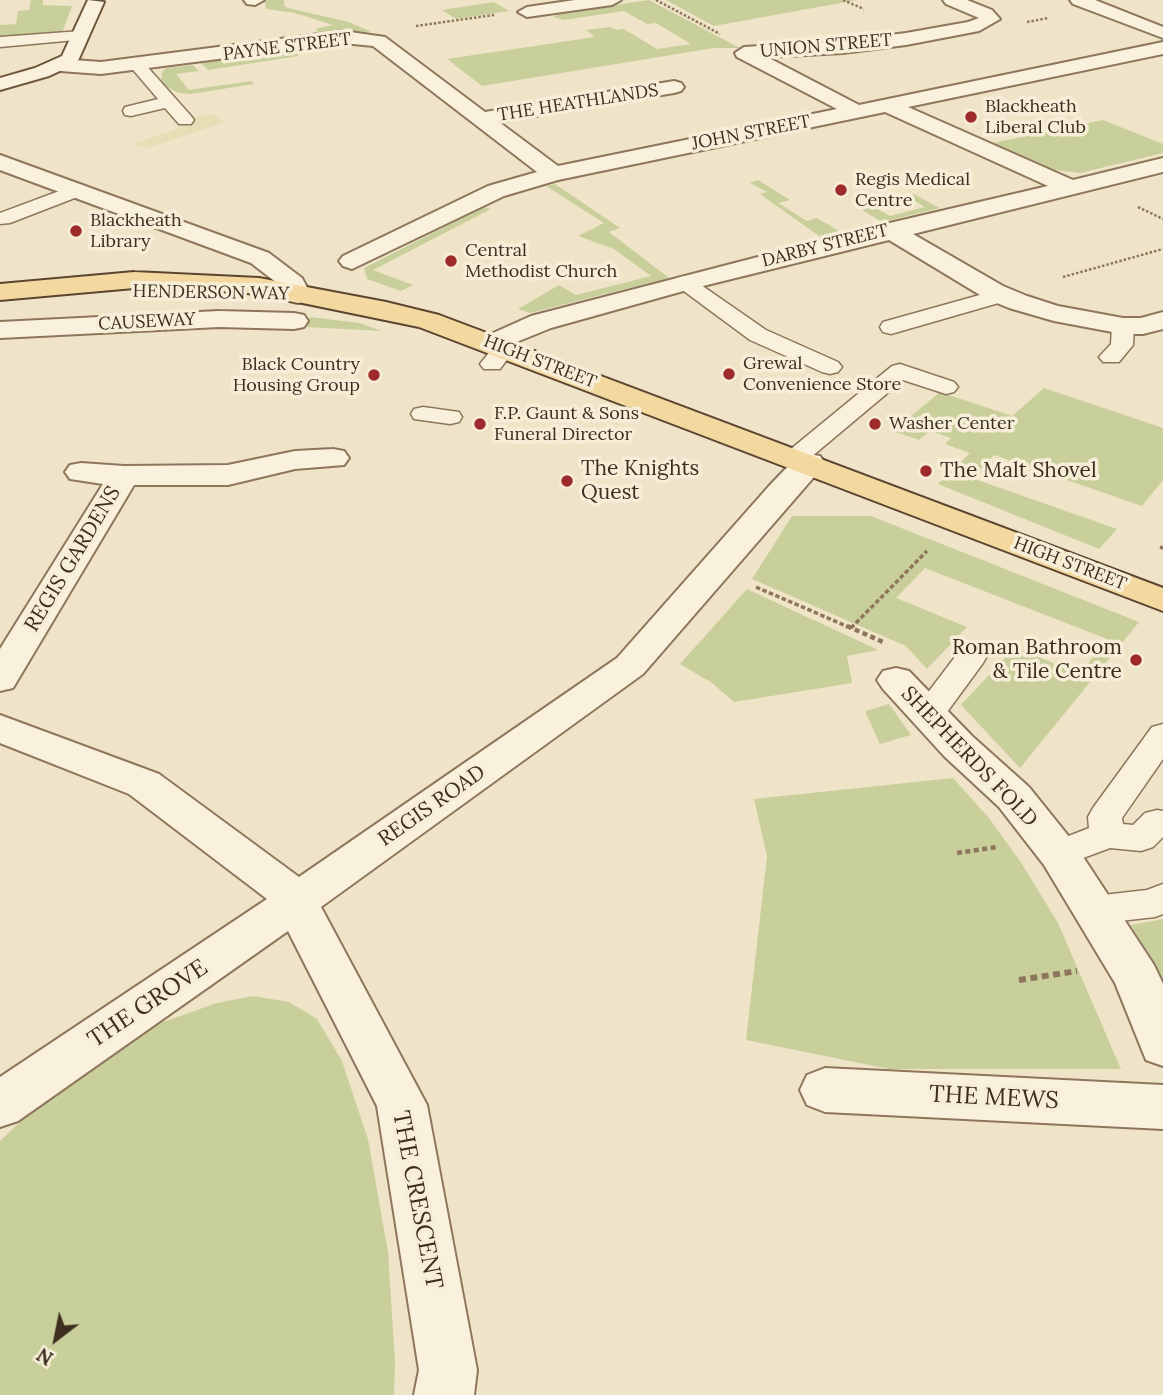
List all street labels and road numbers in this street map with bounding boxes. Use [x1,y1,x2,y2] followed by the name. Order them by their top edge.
[222,28,352,66] street label: PAYNE STREET
[759,29,893,63] street label: UNION STREET
[496,80,660,126] street label: THE HEATHLANDS
[690,111,812,155] street label: JOHN STREET
[760,220,890,272] street label: DARBY STREET
[132,281,290,305] street label: HENDERSON WAY
[98,309,196,335] street label: CAUSEWAY
[480,331,600,393] street label: HIGH STREET
[20,482,126,636] street label: REGIS GARDENS
[1010,533,1130,595] street label: HIGH STREET
[896,682,1042,832] street label: SHEPHERDS FOLD
[374,760,490,852] street label: REGIS ROAD
[83,953,213,1055] street label: THE GROVE
[928,1080,1060,1116] street label: THE MEWS
[386,1108,448,1292] street label: THE CRESCENT

